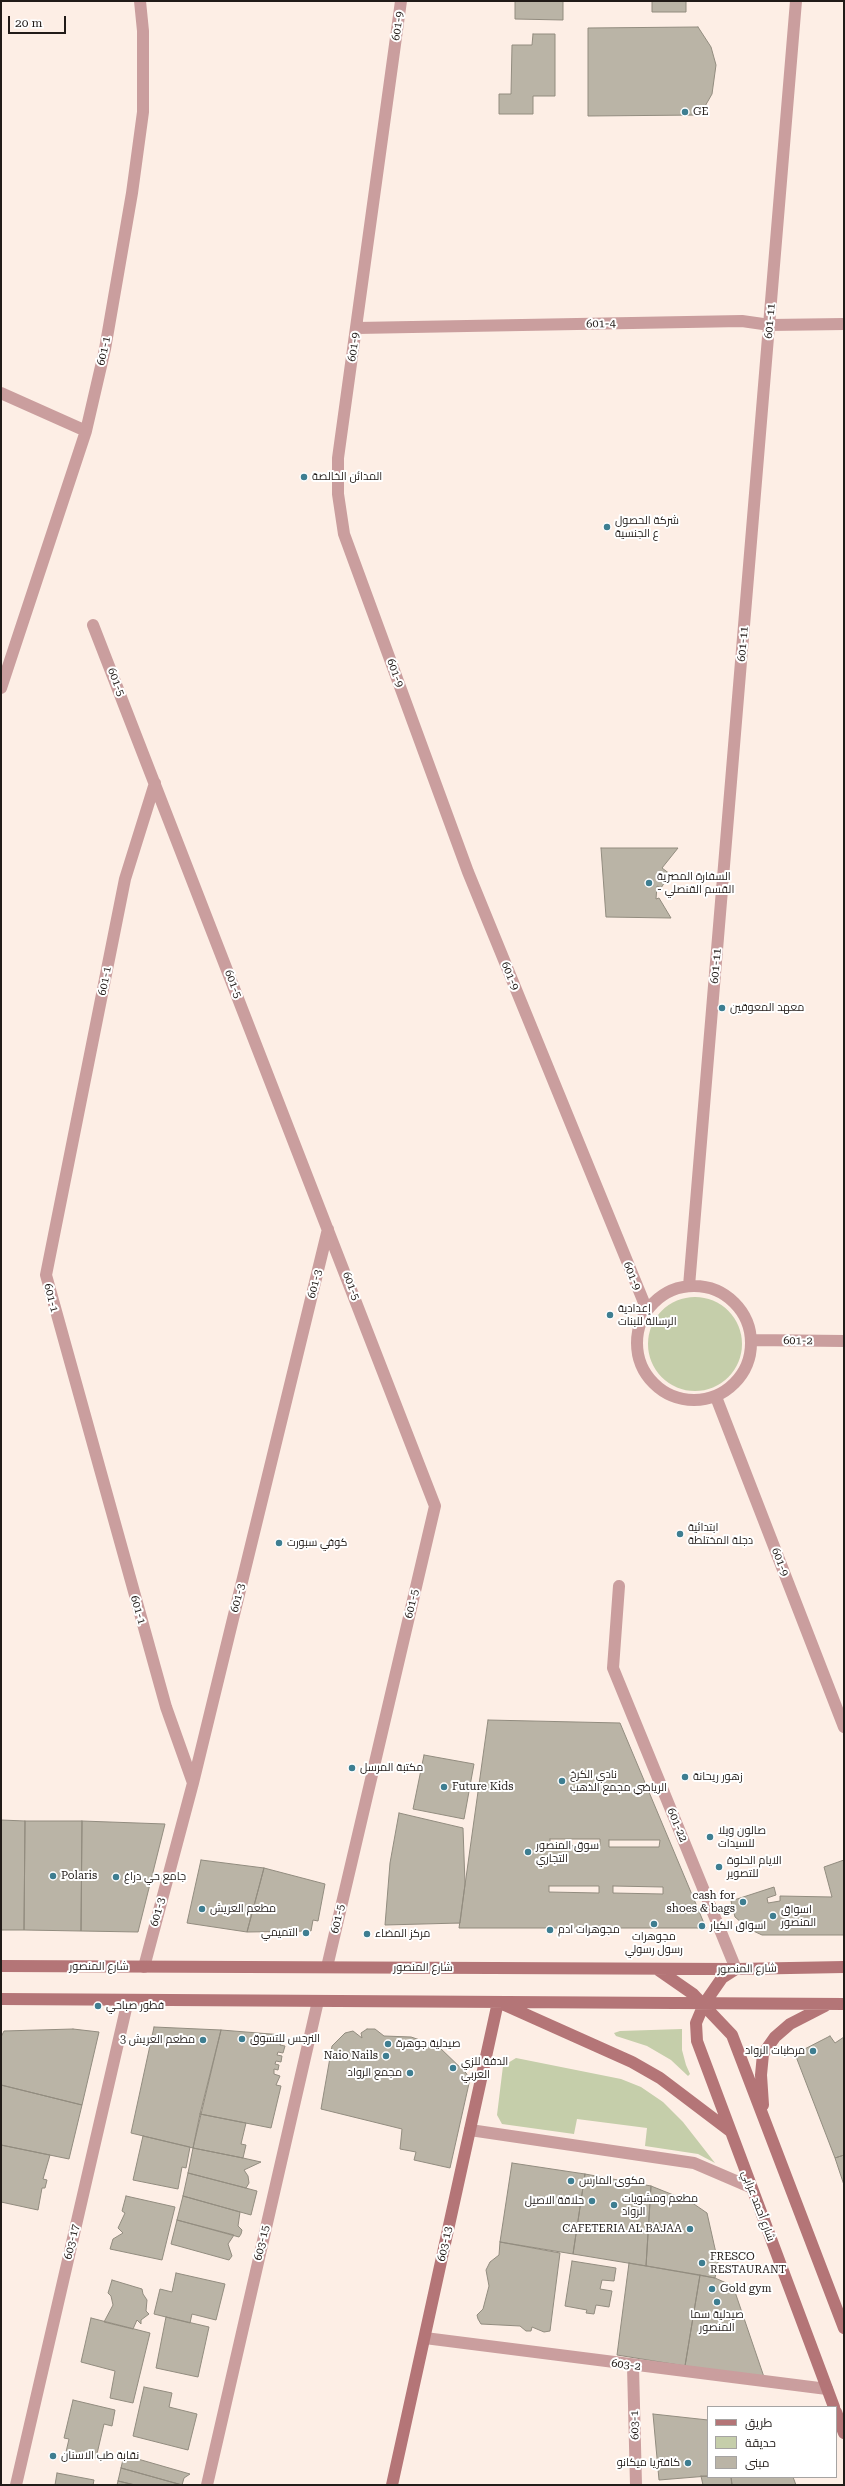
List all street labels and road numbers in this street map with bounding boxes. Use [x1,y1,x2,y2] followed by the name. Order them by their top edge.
[389,10,407,42] street label: 601-9
[762,303,778,339] street label: 601-11
[586,317,616,331] street label: 601-4
[345,331,363,363] street label: 601-9
[94,335,114,367] street label: 601-1
[735,626,751,662] street label: 601-11
[384,657,406,689] street label: 601-9
[105,666,127,698] street label: 601-5
[708,948,724,984] street label: 601-11
[498,960,522,992] street label: 601-9
[96,965,114,997] street label: 601-1
[222,968,244,1000] street label: 601-5
[620,1260,644,1292] street label: 601-9
[305,1268,325,1300] street label: 601-3
[340,1270,362,1302] street label: 601-5
[41,1282,61,1314] street label: 601-1
[783,1334,813,1348] street label: 601-2
[769,1546,791,1578] street label: 601-9
[228,1582,248,1614] street label: 601-3
[402,1588,422,1620] street label: 601-5
[128,1594,148,1626] street label: 601-1
[664,1806,690,1844] street label: 601-22
[148,1896,168,1928] street label: 601-3
[328,1903,348,1935] street label: 601-5
[69,1960,129,1974] street label: شارع المنصور
[393,1961,453,1975] street label: شارع المنصور
[717,1962,777,1976] street label: شارع المنصور
[738,2169,778,2243] street label: شارع أحمد عرابي
[62,2223,82,2261] street label: 603-17
[252,2224,272,2262] street label: 603-15
[435,2225,455,2263] street label: 603-13
[611,2357,641,2373] street label: 603-2
[628,2410,642,2440] street label: 603-1

